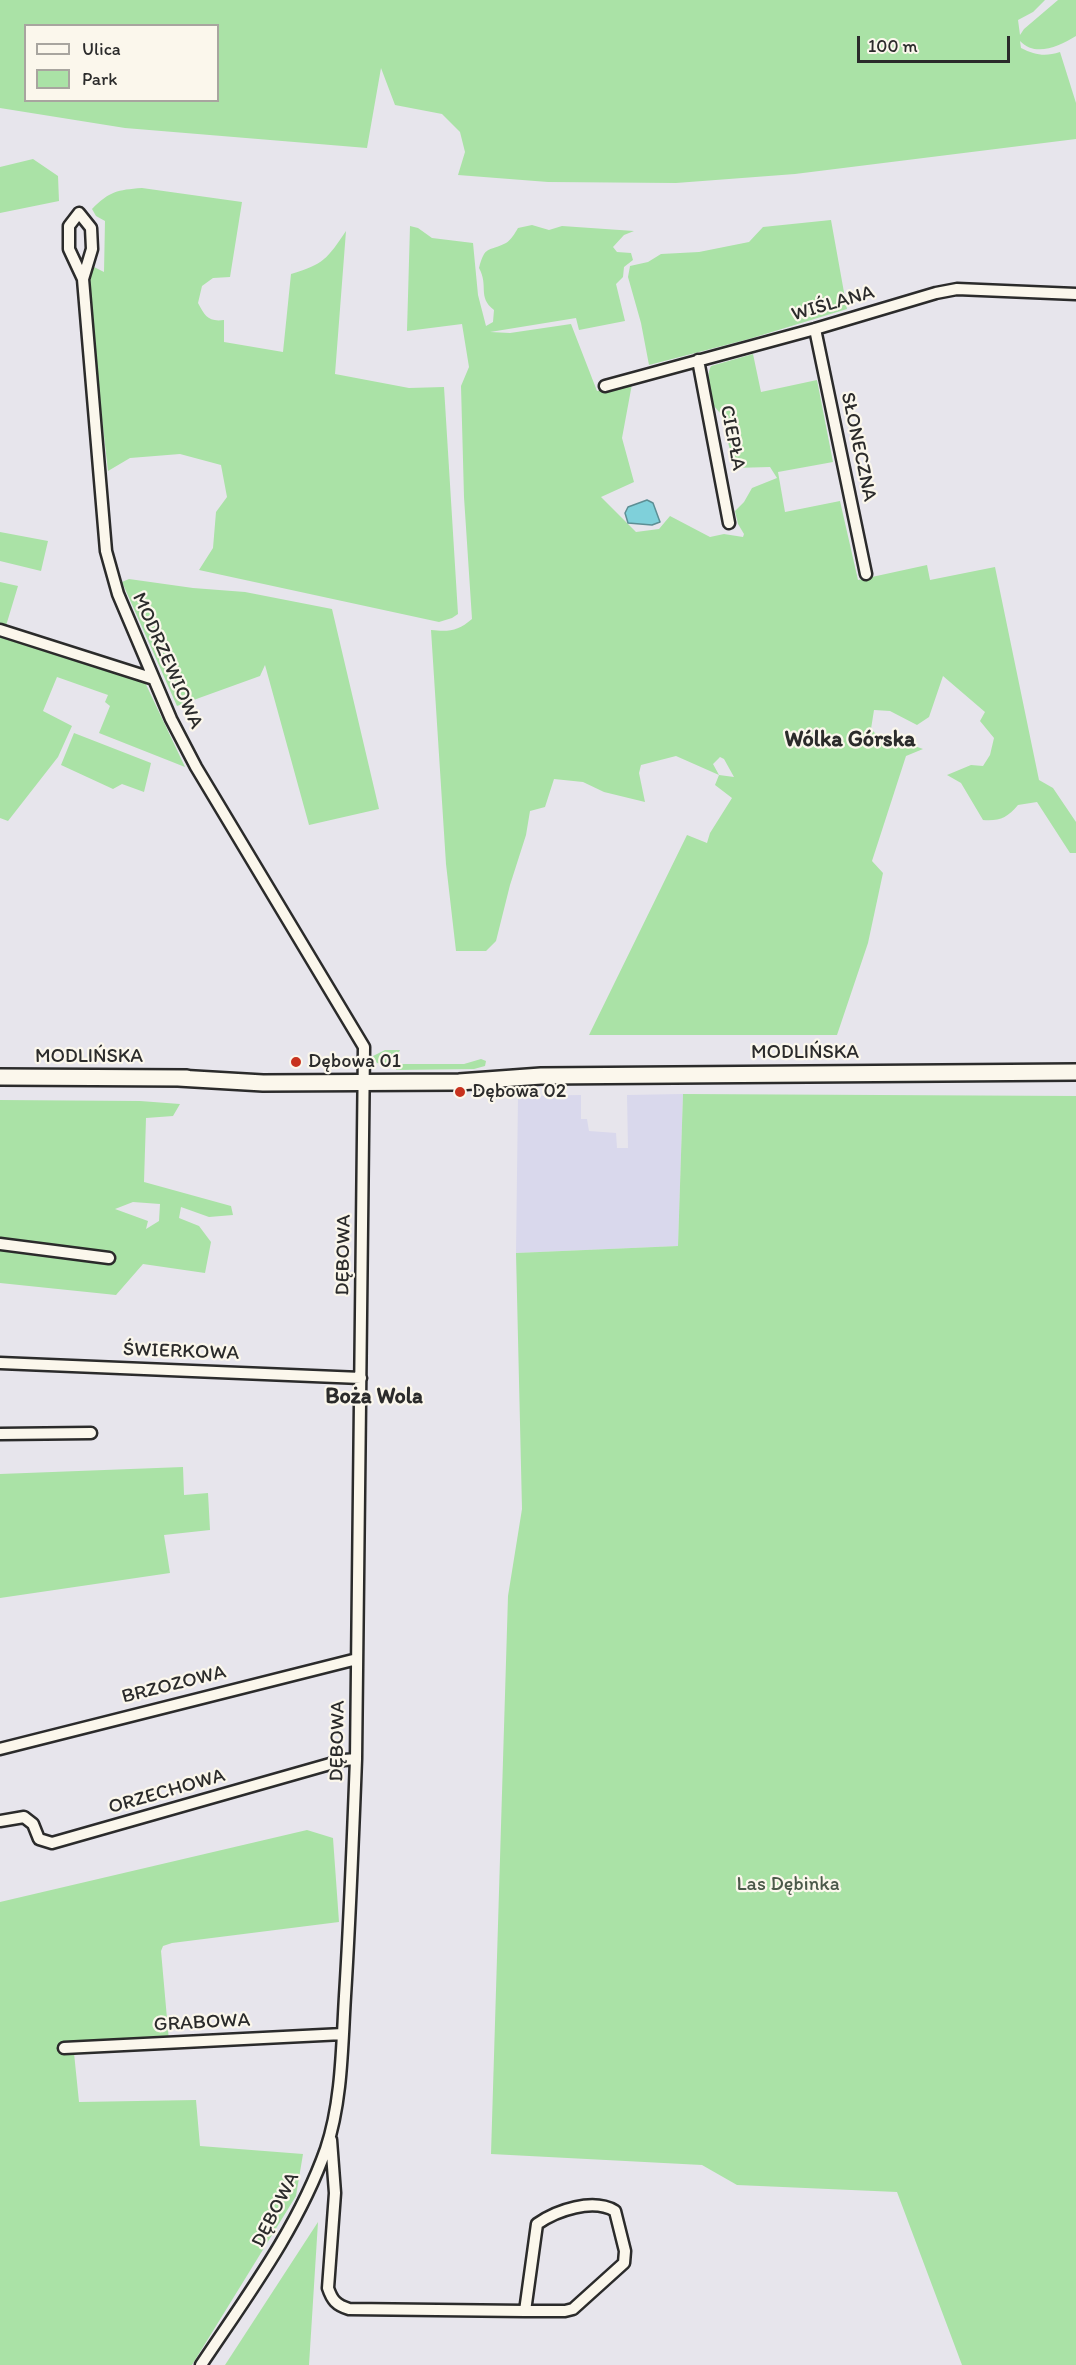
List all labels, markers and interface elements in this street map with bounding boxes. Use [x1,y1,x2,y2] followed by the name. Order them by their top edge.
[24,24,219,102] legend
[860,24,1013,62] scale bar
[868,35,918,57] text: 100 m
[82,38,121,60] text: Ulica
[82,68,117,90] text: Park
[789,281,877,327] street label: WIŚLANA
[835,390,881,504] street label: SŁONECZNA
[714,403,750,473] street label: CIEPŁA
[126,589,208,733] street label: MODRZEWIOWA
[785,727,915,753] district label: Wólka Górska
[751,1041,859,1065] street label: MODLIŃSKA
[35,1045,143,1069] street label: MODLIŃSKA
[308,1050,401,1074] place label: Dębowa 01
[289,1055,303,1069] marker: Dębowa 01
[472,1080,566,1104] place label: Dębowa 02
[453,1085,467,1099] marker: Dębowa 02
[331,1214,357,1296] street label: DĘBOWA
[122,1338,240,1366] street label: ŚWIERKOWA
[325,1384,423,1410] district label: Boża Wola
[119,1660,229,1710] street label: BRZOZOWA
[325,1700,351,1782] street label: DĘBOWA
[106,1764,228,1820] street label: ORZECHOWA
[736,1873,840,1897] park label: Las Dębinka
[153,2008,251,2038] street label: GRABOWA
[247,2168,305,2252] street label: DĘBOWA

